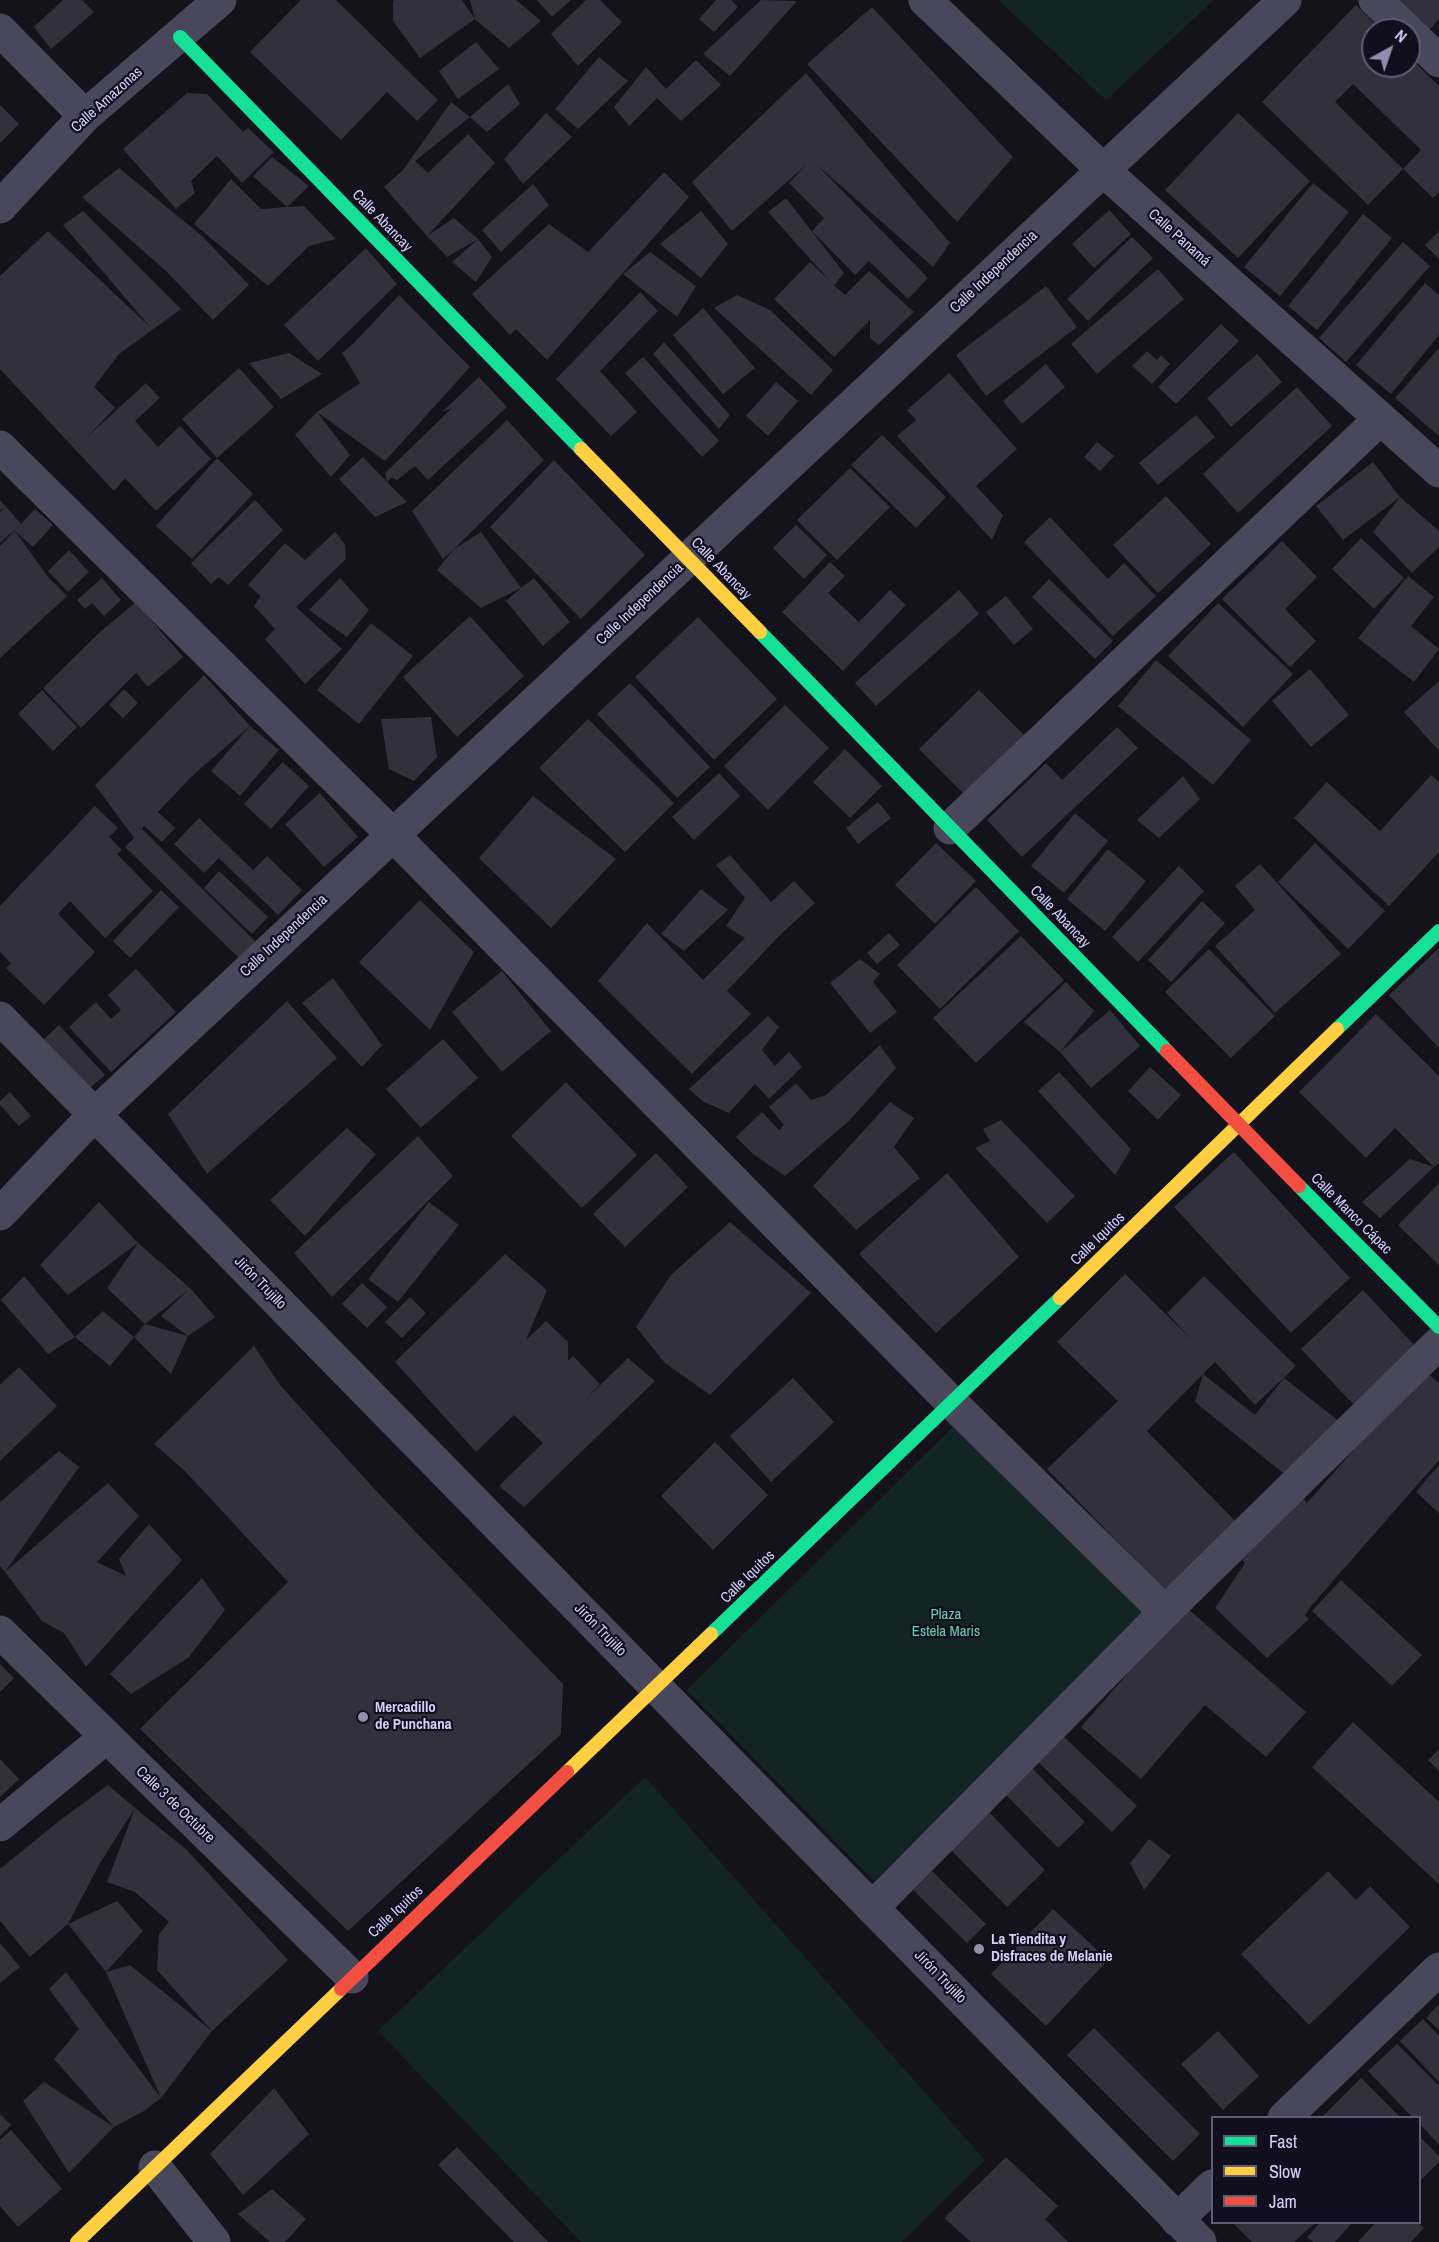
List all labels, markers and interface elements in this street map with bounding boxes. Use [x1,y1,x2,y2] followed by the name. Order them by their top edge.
[1361,18,1421,78] north arrow
[1391,24,1412,47] text: N
[68,63,146,137] street label: Calle Amazonas
[348,186,416,256] street label: Calle Abancay
[1144,205,1214,271] street label: Calle Panamá
[947,227,1041,317] street label: Calle Independencia
[687,534,755,604] street label: Calle Abancay
[593,559,687,649] street label: Calle Independencia
[1026,882,1094,952] street label: Calle Abancay
[237,891,331,981] street label: Calle Independencia
[1307,1170,1395,1258] street label: Calle Manco Cápac
[1067,1209,1129,1269] street label: Calle Iquitos
[230,1253,290,1313] street label: Jirón Trujillo
[717,1547,779,1607] street label: Calle Iquitos
[570,1600,630,1660] street label: Jirón Trujillo
[912,1606,980,1641] park label: Plaza Estela Maris
[375,1699,452,1734] place label: Mercadillo de Punchana
[356,1710,370,1724] marker: Mercadillo de Punchana
[132,1763,218,1847] street label: Calle 3 de Octubre
[365,1882,427,1942] street label: Calle Iquitos
[991,1931,1113,1966] place label: La Tiendita y Disfraces de Melanie
[972,1942,986,1956] marker: La Tiendita y Disfraces de Melanie
[910,1947,970,2007] street label: Jirón Trujillo
[1211,2116,1421,2224] legend
[1269,2129,1297,2154] text: Fast
[1269,2159,1301,2184] text: Slow
[1269,2189,1297,2214] text: Jam

